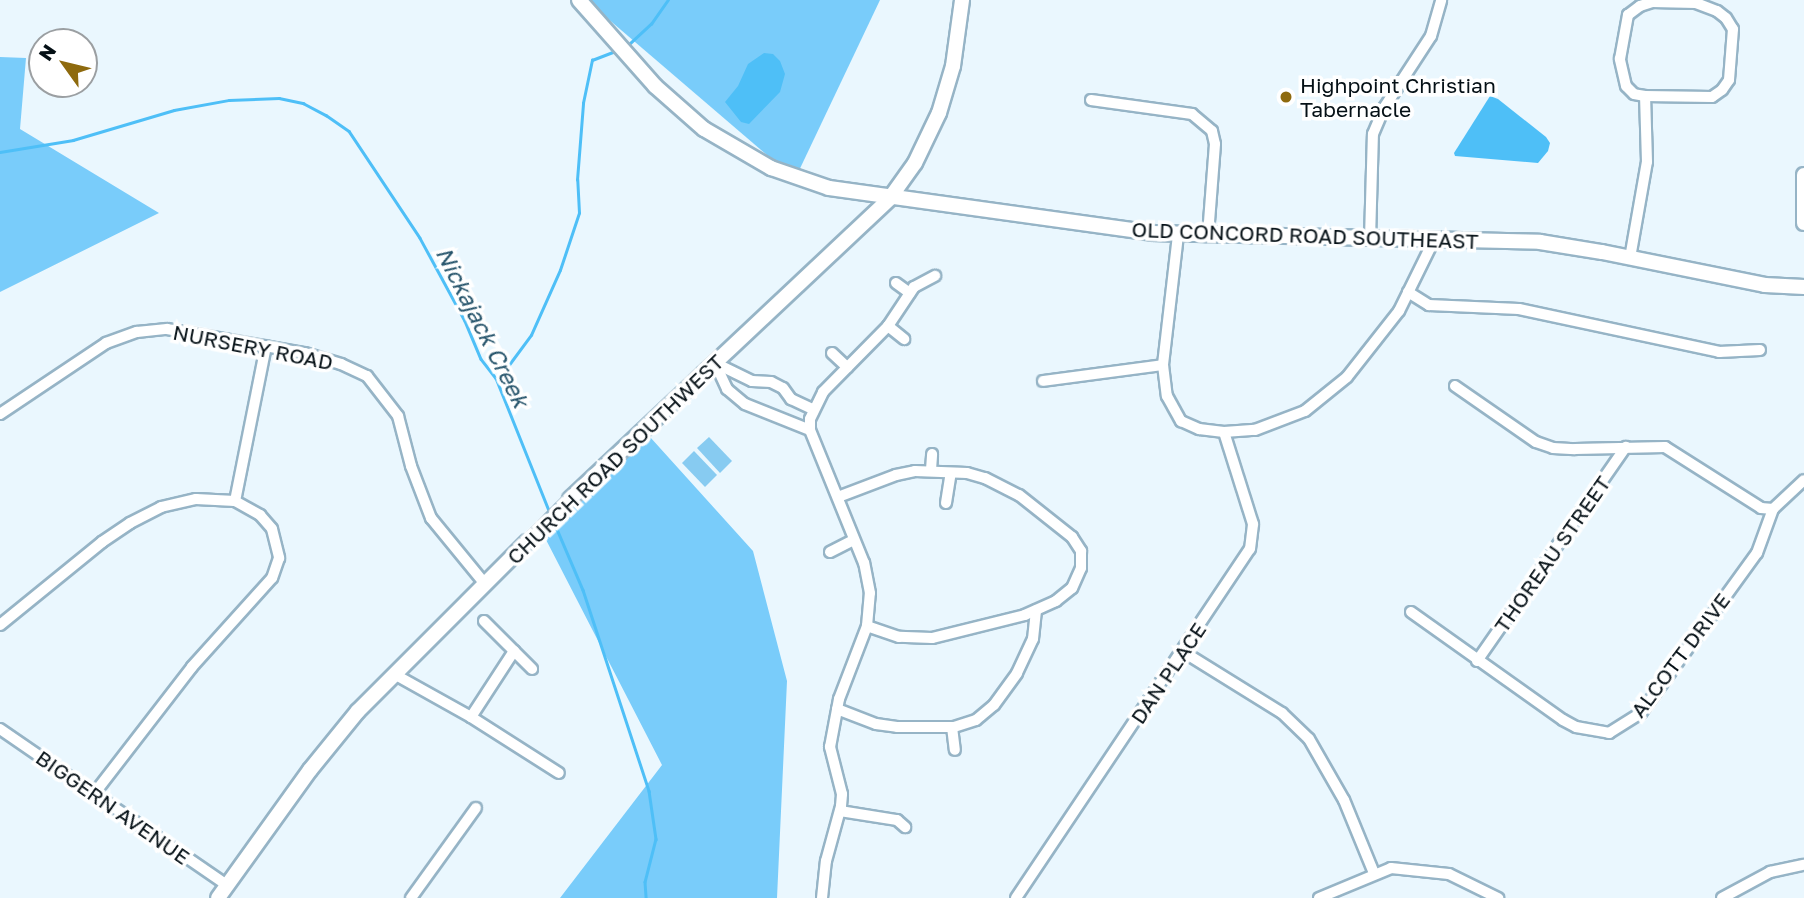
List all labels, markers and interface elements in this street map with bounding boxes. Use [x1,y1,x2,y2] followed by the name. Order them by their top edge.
[28,28,98,98] north arrow
[33,40,60,65] text: N
[1300,72,1496,122] place label: Highpoint Christian Tabernacle
[1278,89,1294,105] marker: Highpoint Christian Tabernacle
[1131,216,1479,254] street label: OLD CONCORD ROAD SOUTHEAST
[431,242,535,412] water label: Nickajack Creek
[171,319,335,375] street label: NURSERY ROAD
[501,349,729,569] street label: CHURCH ROAD SOUTHWEST
[1489,471,1615,637] street label: THOREAU STREET
[1625,588,1735,722] street label: ALCOTT DRIVE
[1125,618,1211,728] street label: DAN PLACE
[31,745,195,869] street label: BIGGERN AVENUE

